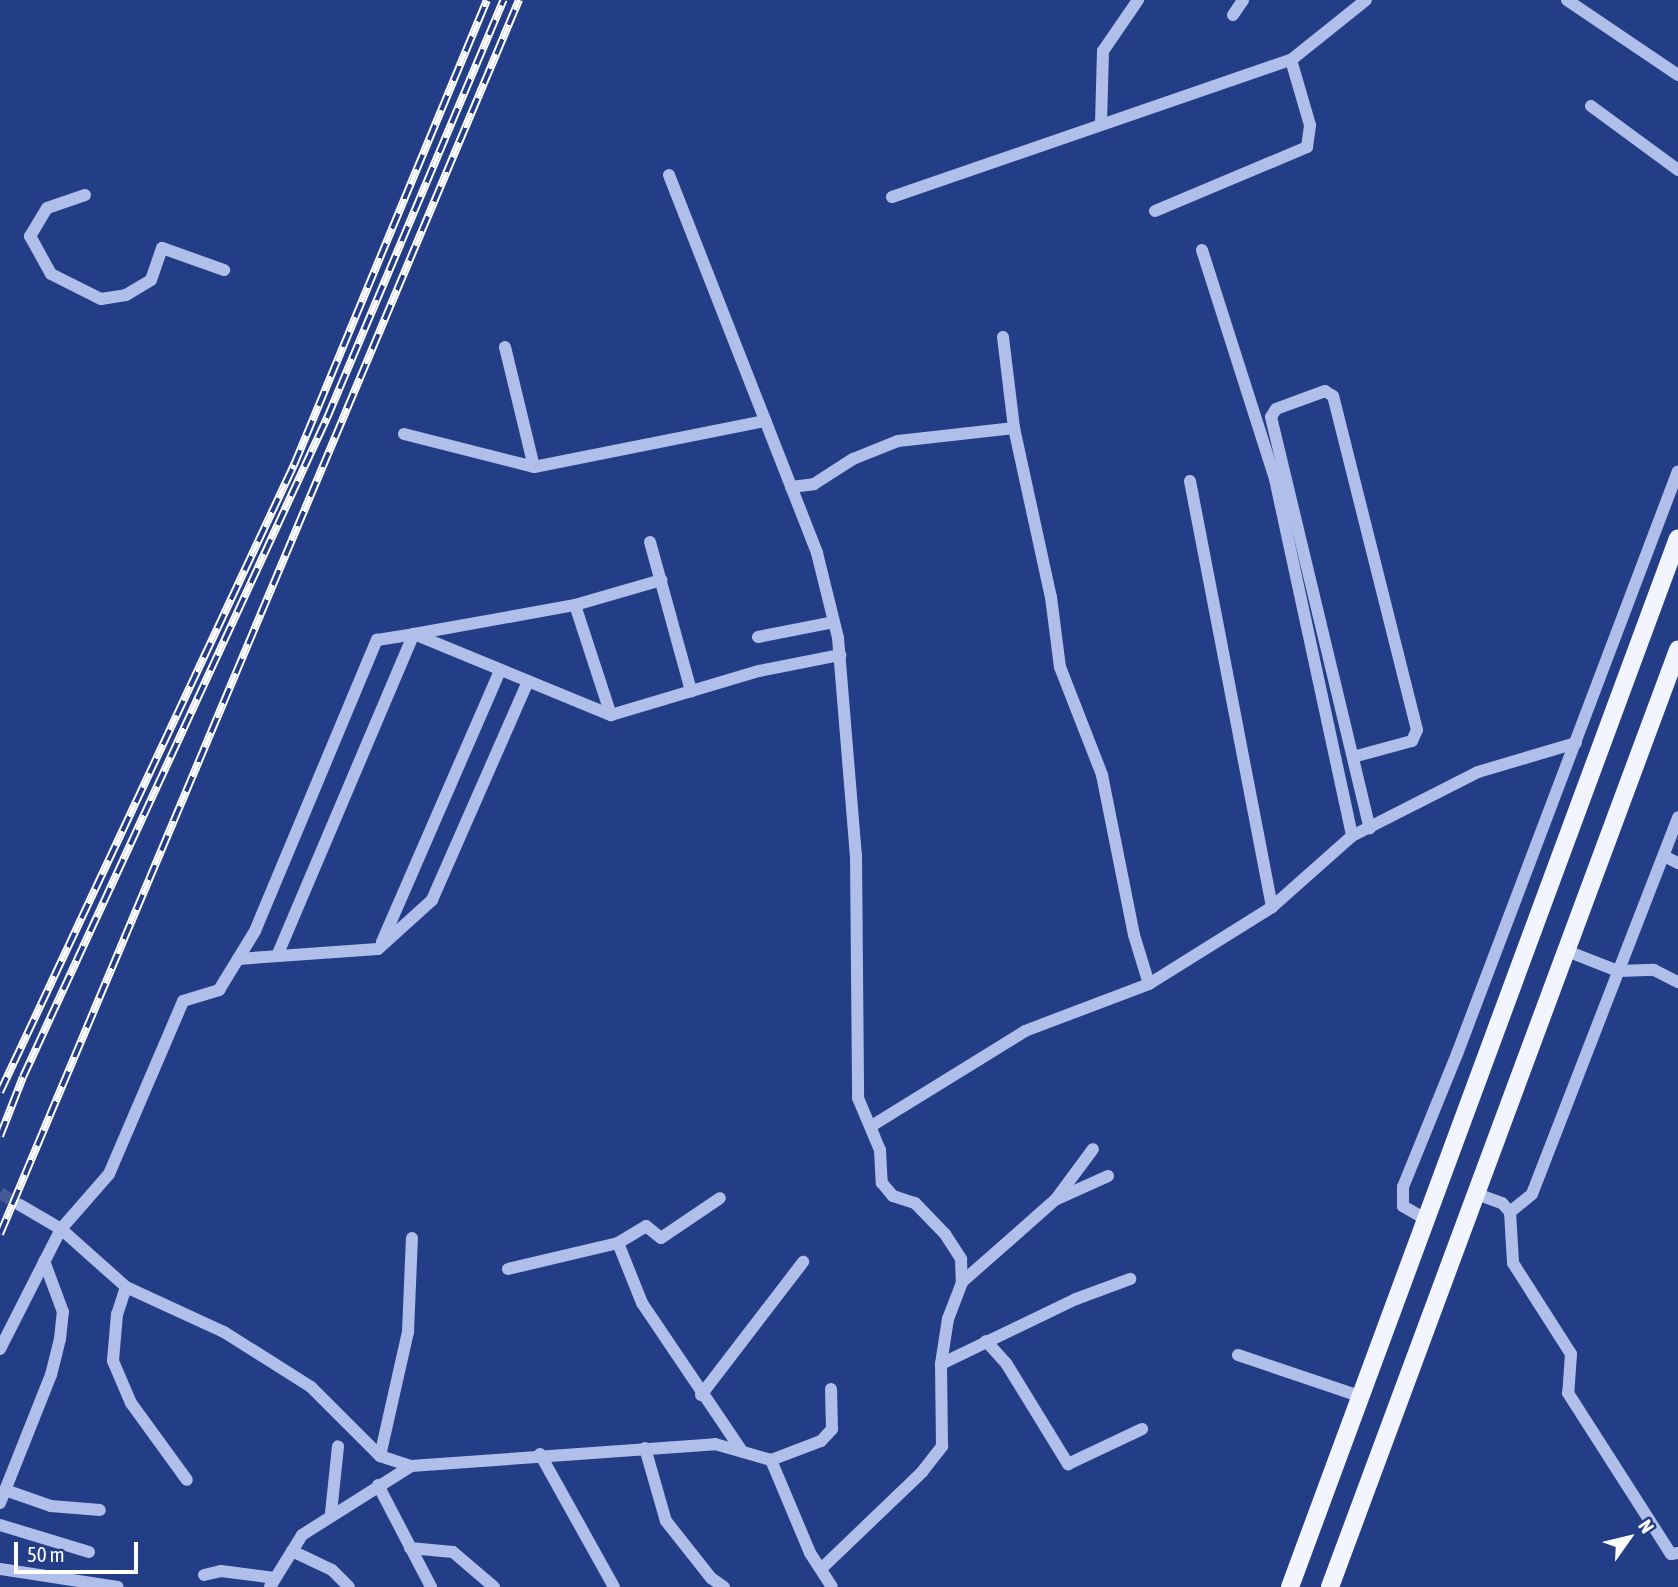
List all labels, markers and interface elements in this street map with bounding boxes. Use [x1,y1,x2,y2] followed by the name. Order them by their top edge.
[1594,1503,1664,1573] north arrow
[1634,1515,1659,1537] text: N
[18,1528,142,1572] scale bar
[27,1542,65,1566] text: 50 m

